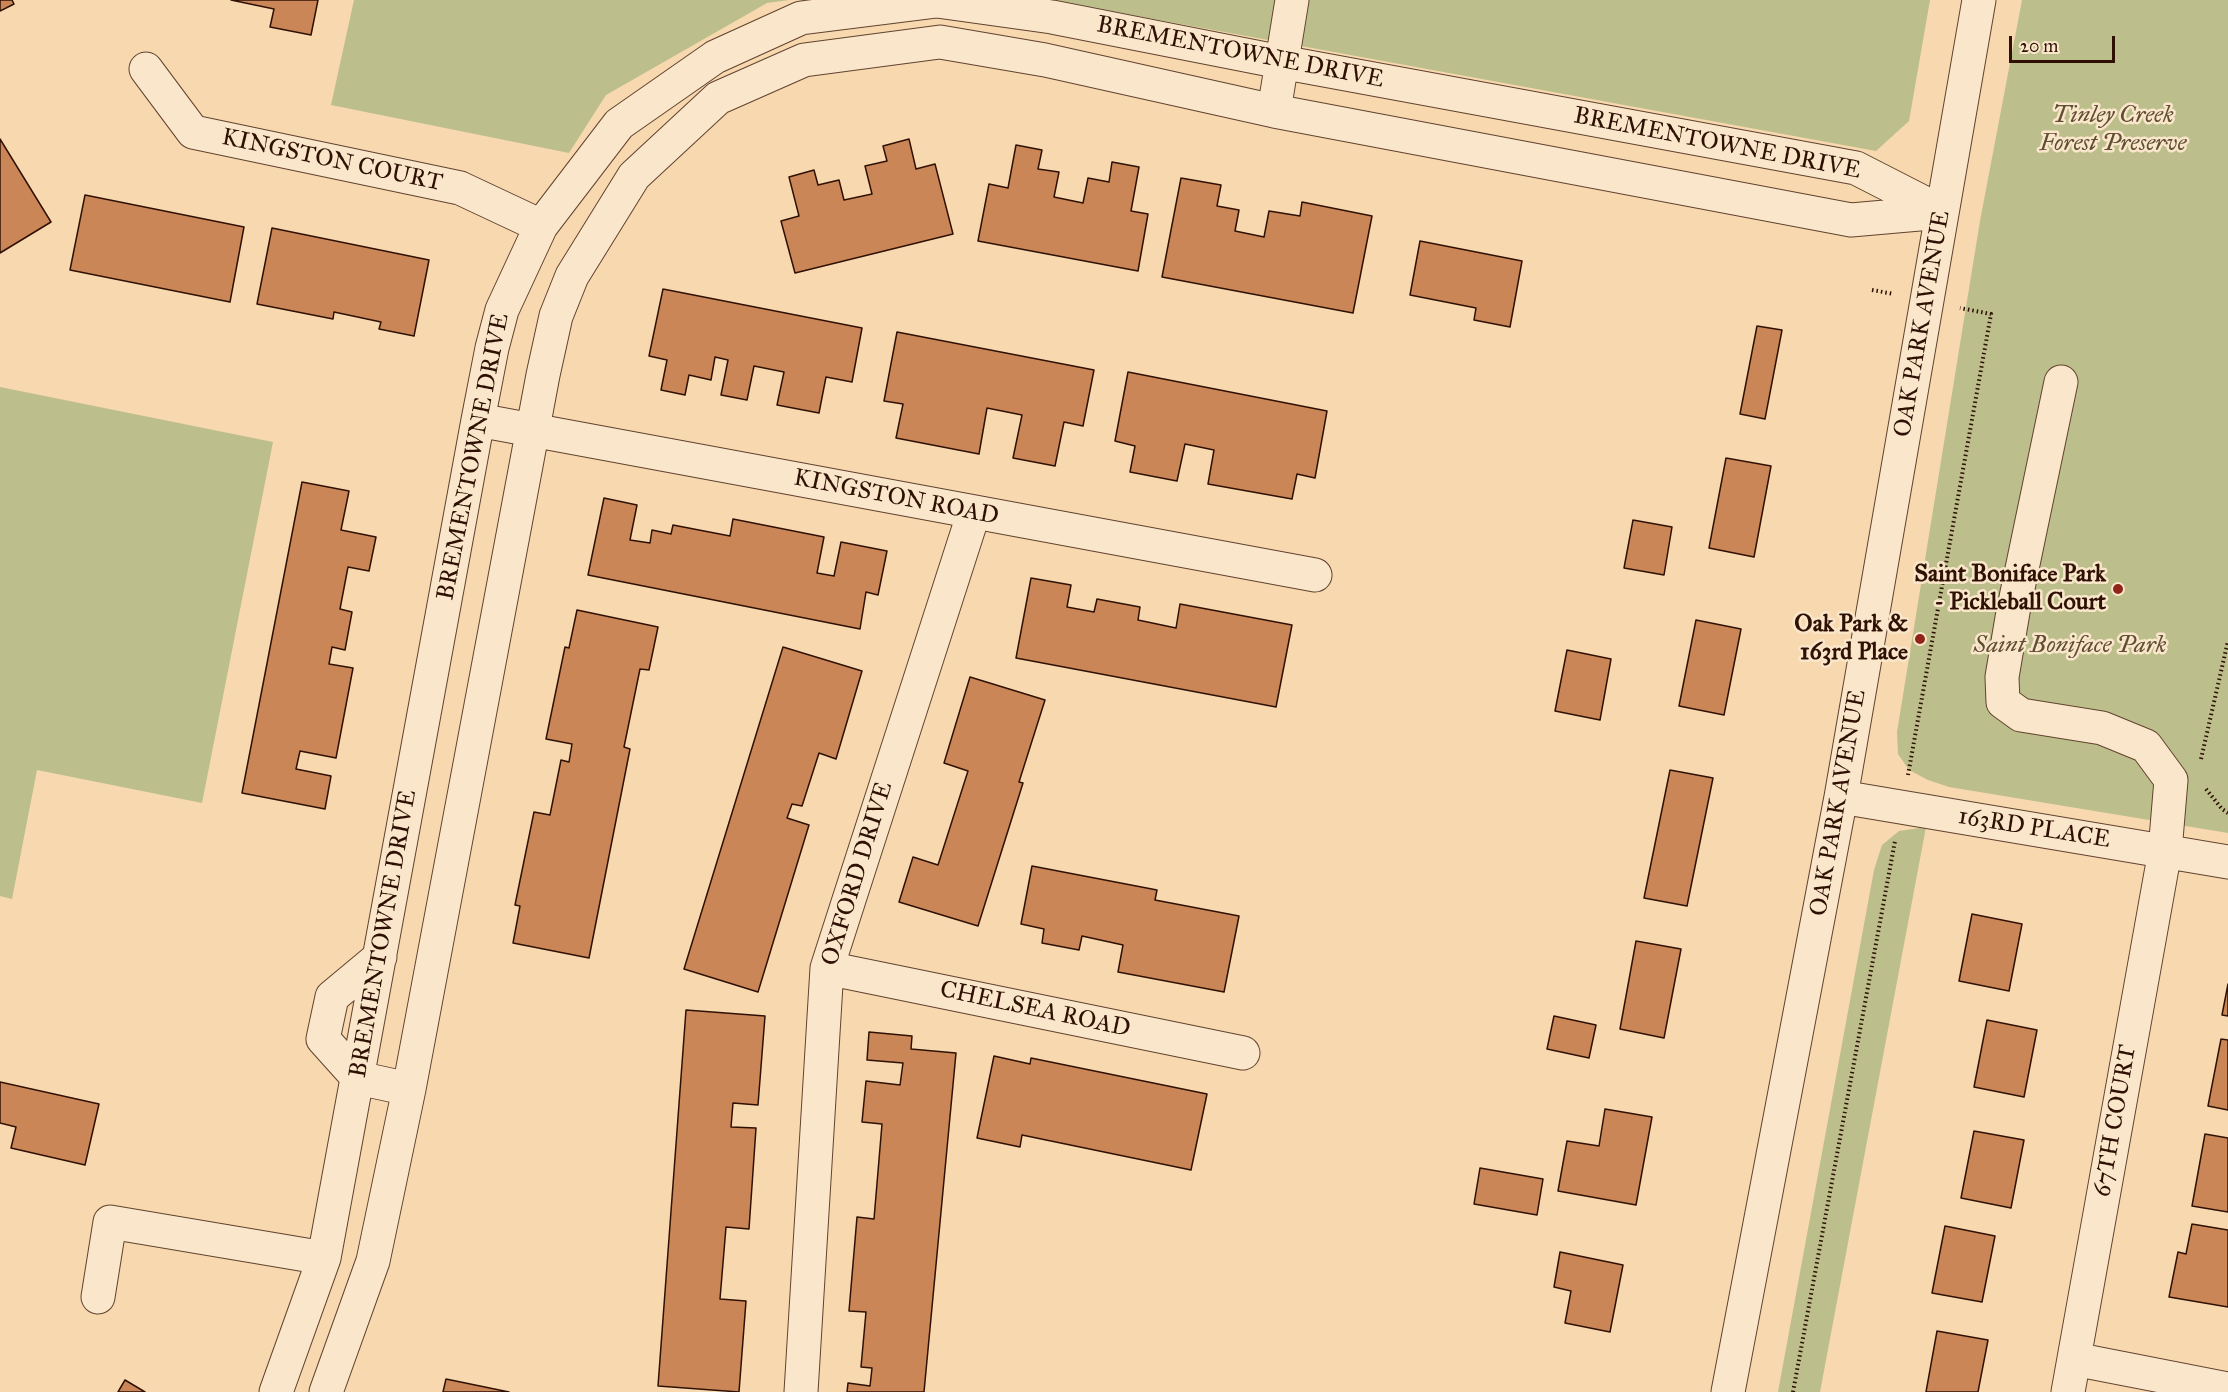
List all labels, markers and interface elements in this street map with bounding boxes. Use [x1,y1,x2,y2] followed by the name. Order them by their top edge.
[1094,11,1386,95] street label: BREMENTOWNE DRIVE
[2012,24,2118,62] scale bar
[2020,35,2058,57] text: 20 m
[1571,102,1863,186] street label: BREMENTOWNE DRIVE
[2039,102,2187,158] park label: Tinley Creek Forest Preserve
[219,124,445,198] street label: KINGSTON COURT
[1889,209,1957,439] street label: OAK PARK AVENUE
[432,311,516,603] street label: BREMENTOWNE DRIVE
[791,464,1001,532] street label: KINGSTON ROAD
[1914,561,2106,617] place label: Saint Boniface Park - Pickleball Court
[2111,582,2125,596] marker: Saint Boniface Park - Pickleball Court
[1794,611,1908,667] place label: Oak Park & 163rd Place
[1913,632,1927,646] marker: Oak Park & 163rd Place
[1974,632,2166,660] park label: Saint Boniface Park
[1805,688,1873,918] street label: OAK PARK AVENUE
[816,779,900,969] street label: OXFORD DRIVE
[344,788,424,1080] street label: BREMENTOWNE DRIVE
[1956,803,2112,855] street label: 163RD PLACE
[937,976,1133,1044] street label: CHELSEA ROAD
[2088,1043,2144,1199] street label: 67TH COURT

